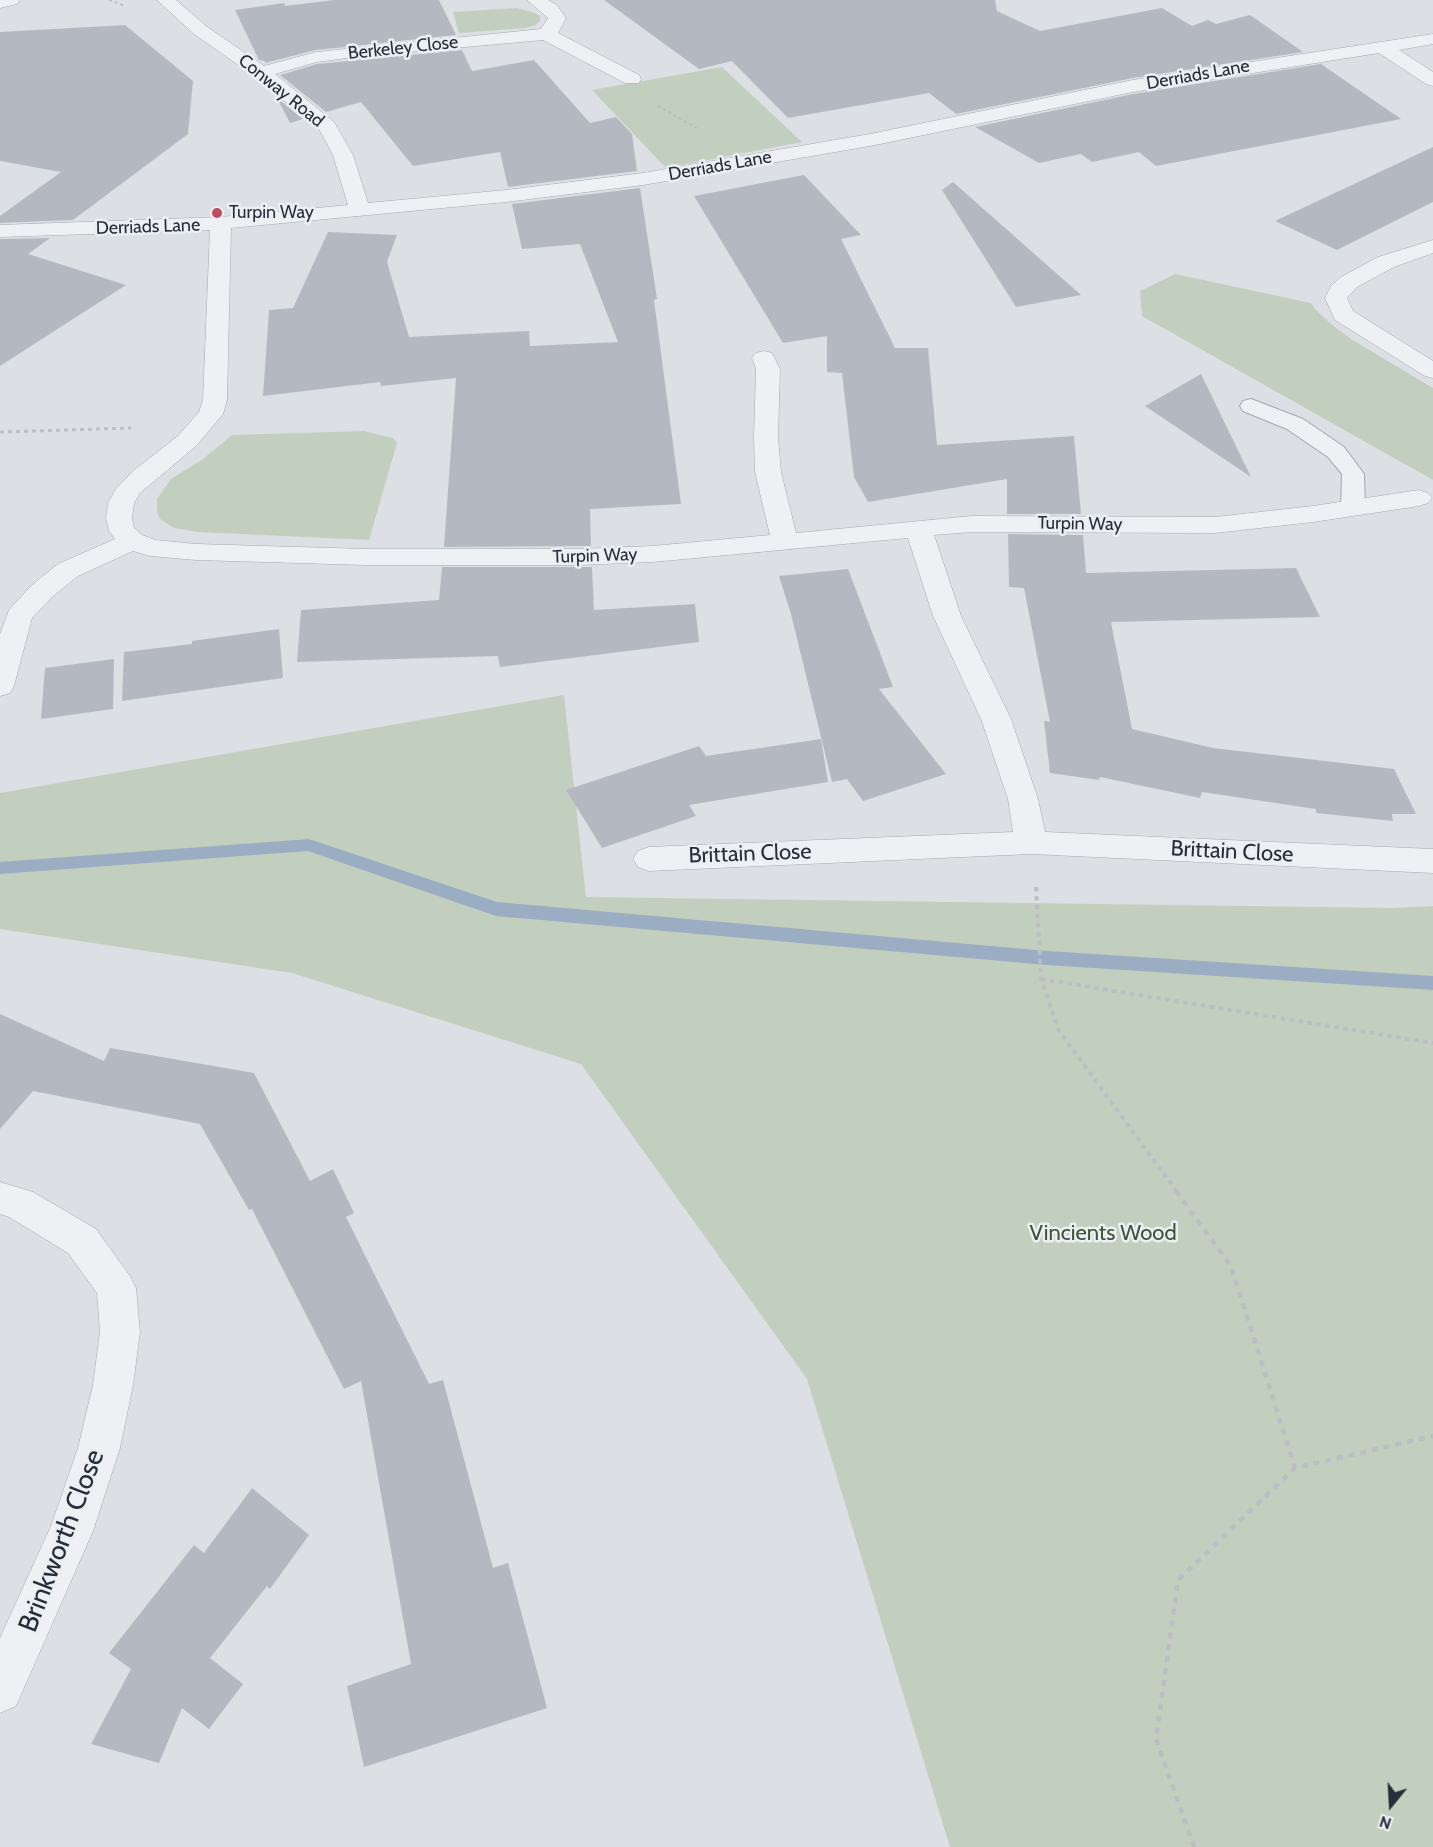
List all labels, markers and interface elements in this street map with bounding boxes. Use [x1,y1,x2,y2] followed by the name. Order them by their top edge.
[347,31,459,65] street label: Berkeley Close
[234,50,328,132] street label: Conway Road
[1145,55,1251,95] street label: Derriads Lane
[667,146,773,186] street label: Derriads Lane
[229,202,314,224] place label: Turpin Way
[210,206,224,220] marker: Turpin Way
[95,214,201,240] street label: Derriads Lane
[1037,512,1123,536] street label: Turpin Way
[552,544,638,568] street label: Turpin Way
[1170,836,1294,868] street label: Brittain Close
[688,839,812,869] street label: Brittain Close
[1029,1221,1177,1247] park label: Vincients Wood
[12,1445,112,1637] street label: Brinkworth Close
[1361,1775,1421,1835] north arrow
[1377,1812,1394,1833] text: N

